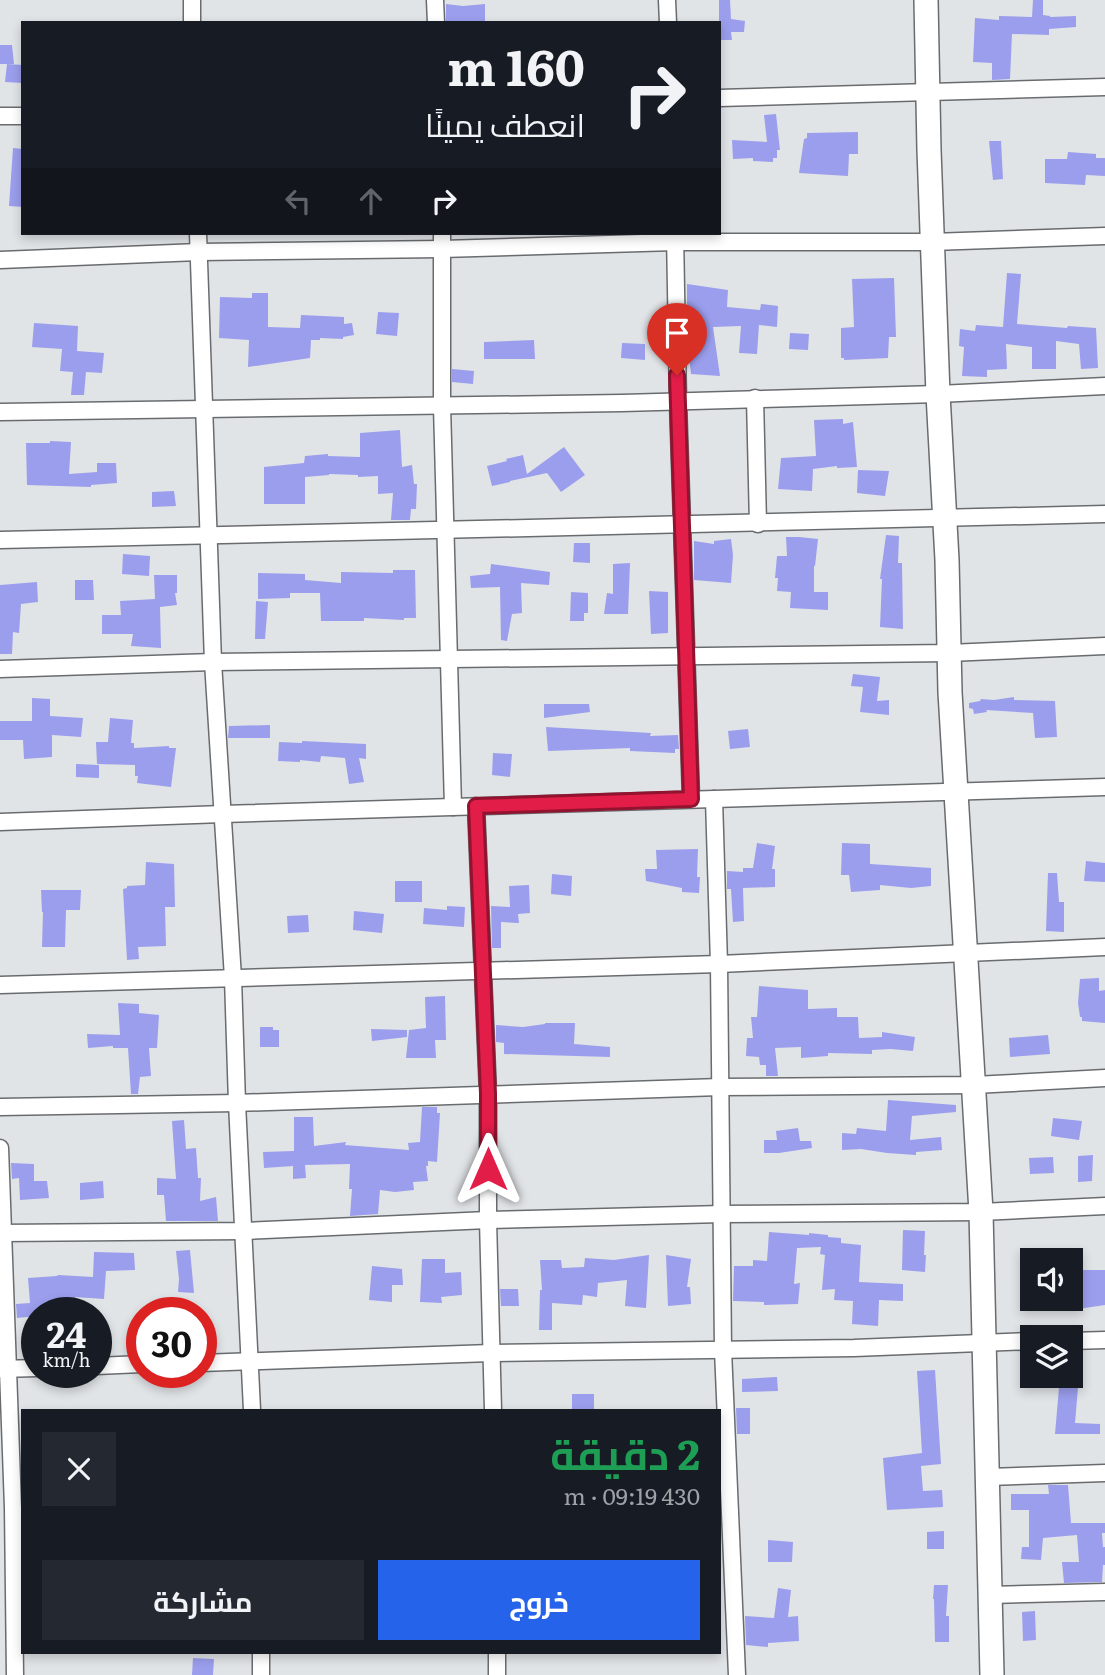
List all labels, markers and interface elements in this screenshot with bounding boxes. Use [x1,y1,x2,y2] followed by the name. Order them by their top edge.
[447,28,585,101] text: 160 m
[609,49,700,140] icon: right
[425,99,585,147] text: انعطف يمينًا
[279,182,317,220] icon: left
[352,182,390,220] icon: ahead
[425,182,463,220] icon: right
[647,303,707,375] pin
[658,314,696,352] icon: arrive
[451,1132,525,1206] position arrow
[1020,1248,1083,1388] map controls
[1020,1248,1083,1311] button: sound
[126,1297,217,1388] speed limit sign: 30
[47,1307,86,1359] text: 24
[1020,1325,1083,1388] button: layers
[43,1346,90,1373] text: km/h
[550,1421,700,1483] text: 2 دقيقة
[42,1432,116,1506] button: close
[563,1478,700,1512] text: 430 m · 09:19
[42,1560,364,1640] button: مشاركة
[378,1560,700,1640] button: خروج

